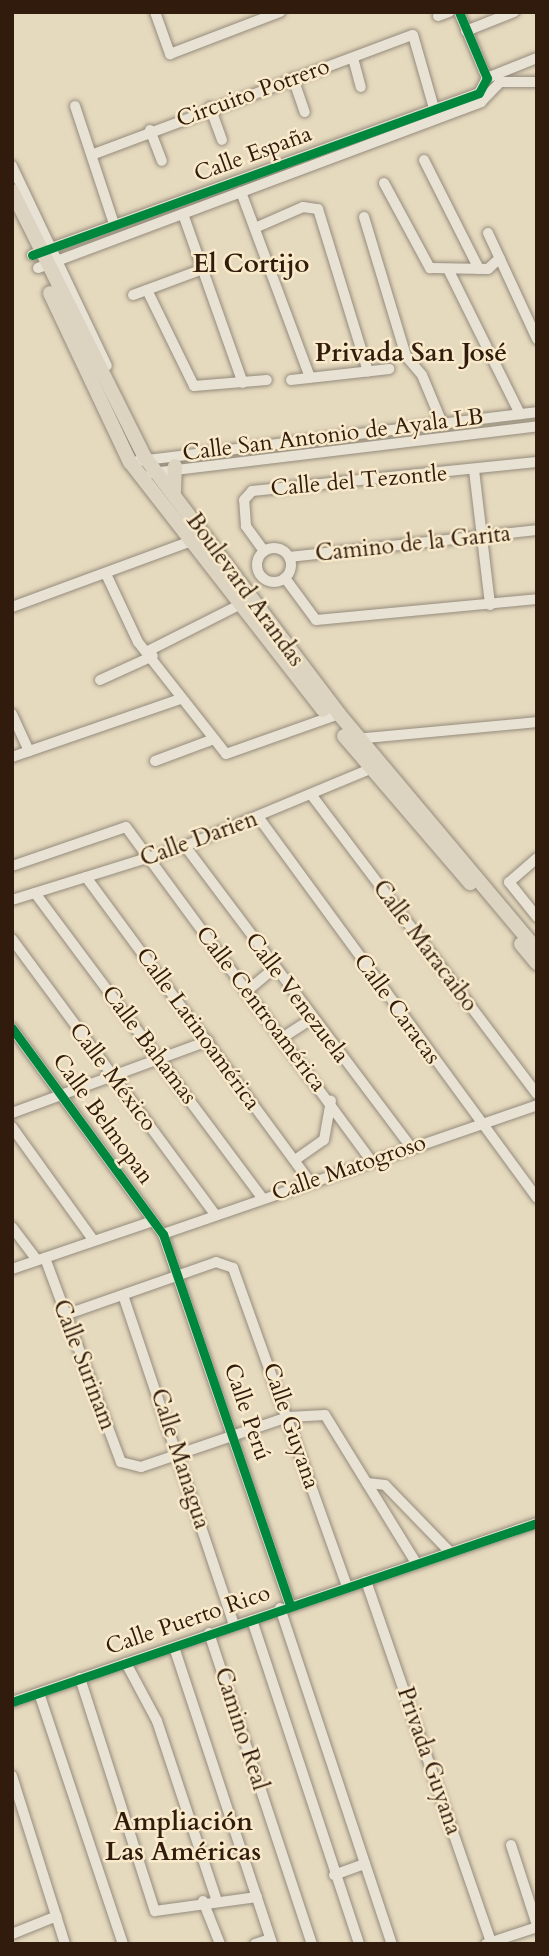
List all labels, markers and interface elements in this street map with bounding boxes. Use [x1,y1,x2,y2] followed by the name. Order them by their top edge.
[173,53,333,133] street label: Circuito Potrero
[191,120,315,188] street label: Calle España
[192,248,310,280] district label: El Cortijo
[315,337,507,369] district label: Privada San José
[181,403,485,467] street label: Calle San Antonio de Ayala LB
[270,460,448,502] street label: Calle del Tezontle
[180,508,310,672] street label: Boulevard Arandas
[314,520,512,568] street label: Camino de la Garita
[137,805,261,873] street label: Calle Darien
[367,875,483,1017] street label: Calle Maracaibo
[190,921,332,1097] street label: Calle Centroamérica
[239,927,355,1069] street label: Calle Venezuela
[130,942,266,1116] street label: Calle Latinoamérica
[348,948,446,1070] street label: Calle Caracas
[96,980,202,1110] street label: Calle Bahamas
[63,1017,163,1137] street label: Calle México
[46,1048,160,1190] street label: Calle Belmopan
[268,1129,430,1207] street label: Calle Matogroso
[47,1296,121,1434] street label: Calle Surinam
[257,1359,325,1493] street label: Calle Guyana
[218,1360,276,1464] street label: Calle Perú
[144,1385,216,1533] street label: Calle Managua
[102,1579,274,1661] street label: Calle Puerto Rico
[208,1664,274,1794] street label: Camino Real
[391,1684,467,1838] street label: Privada Guyana
[105,1806,261,1868] district label: Ampliación Las Américas

